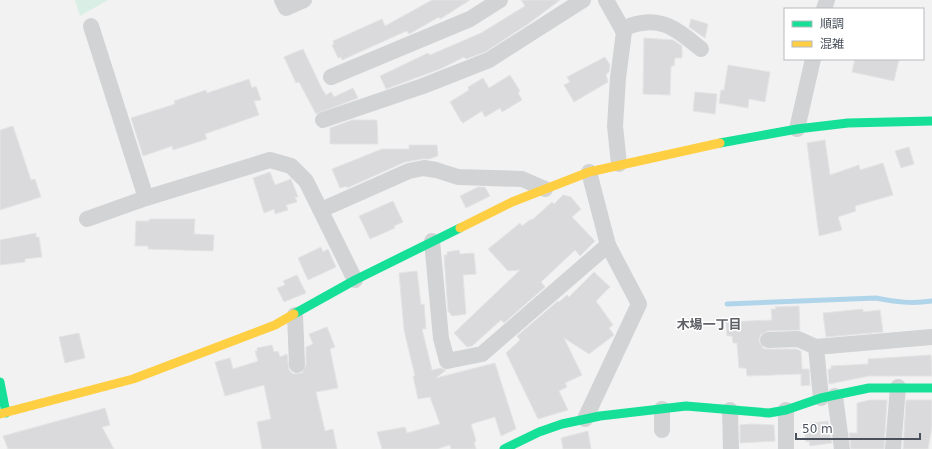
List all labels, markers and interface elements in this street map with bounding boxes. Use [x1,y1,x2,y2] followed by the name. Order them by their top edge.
[784,8,924,60] legend
[820,17,844,31] text: 順調
[820,37,844,51] text: 混雑
[676,317,742,332] district label: 木場一丁目
[796,415,920,441] scale bar
[802,422,833,436] text: 50 m

